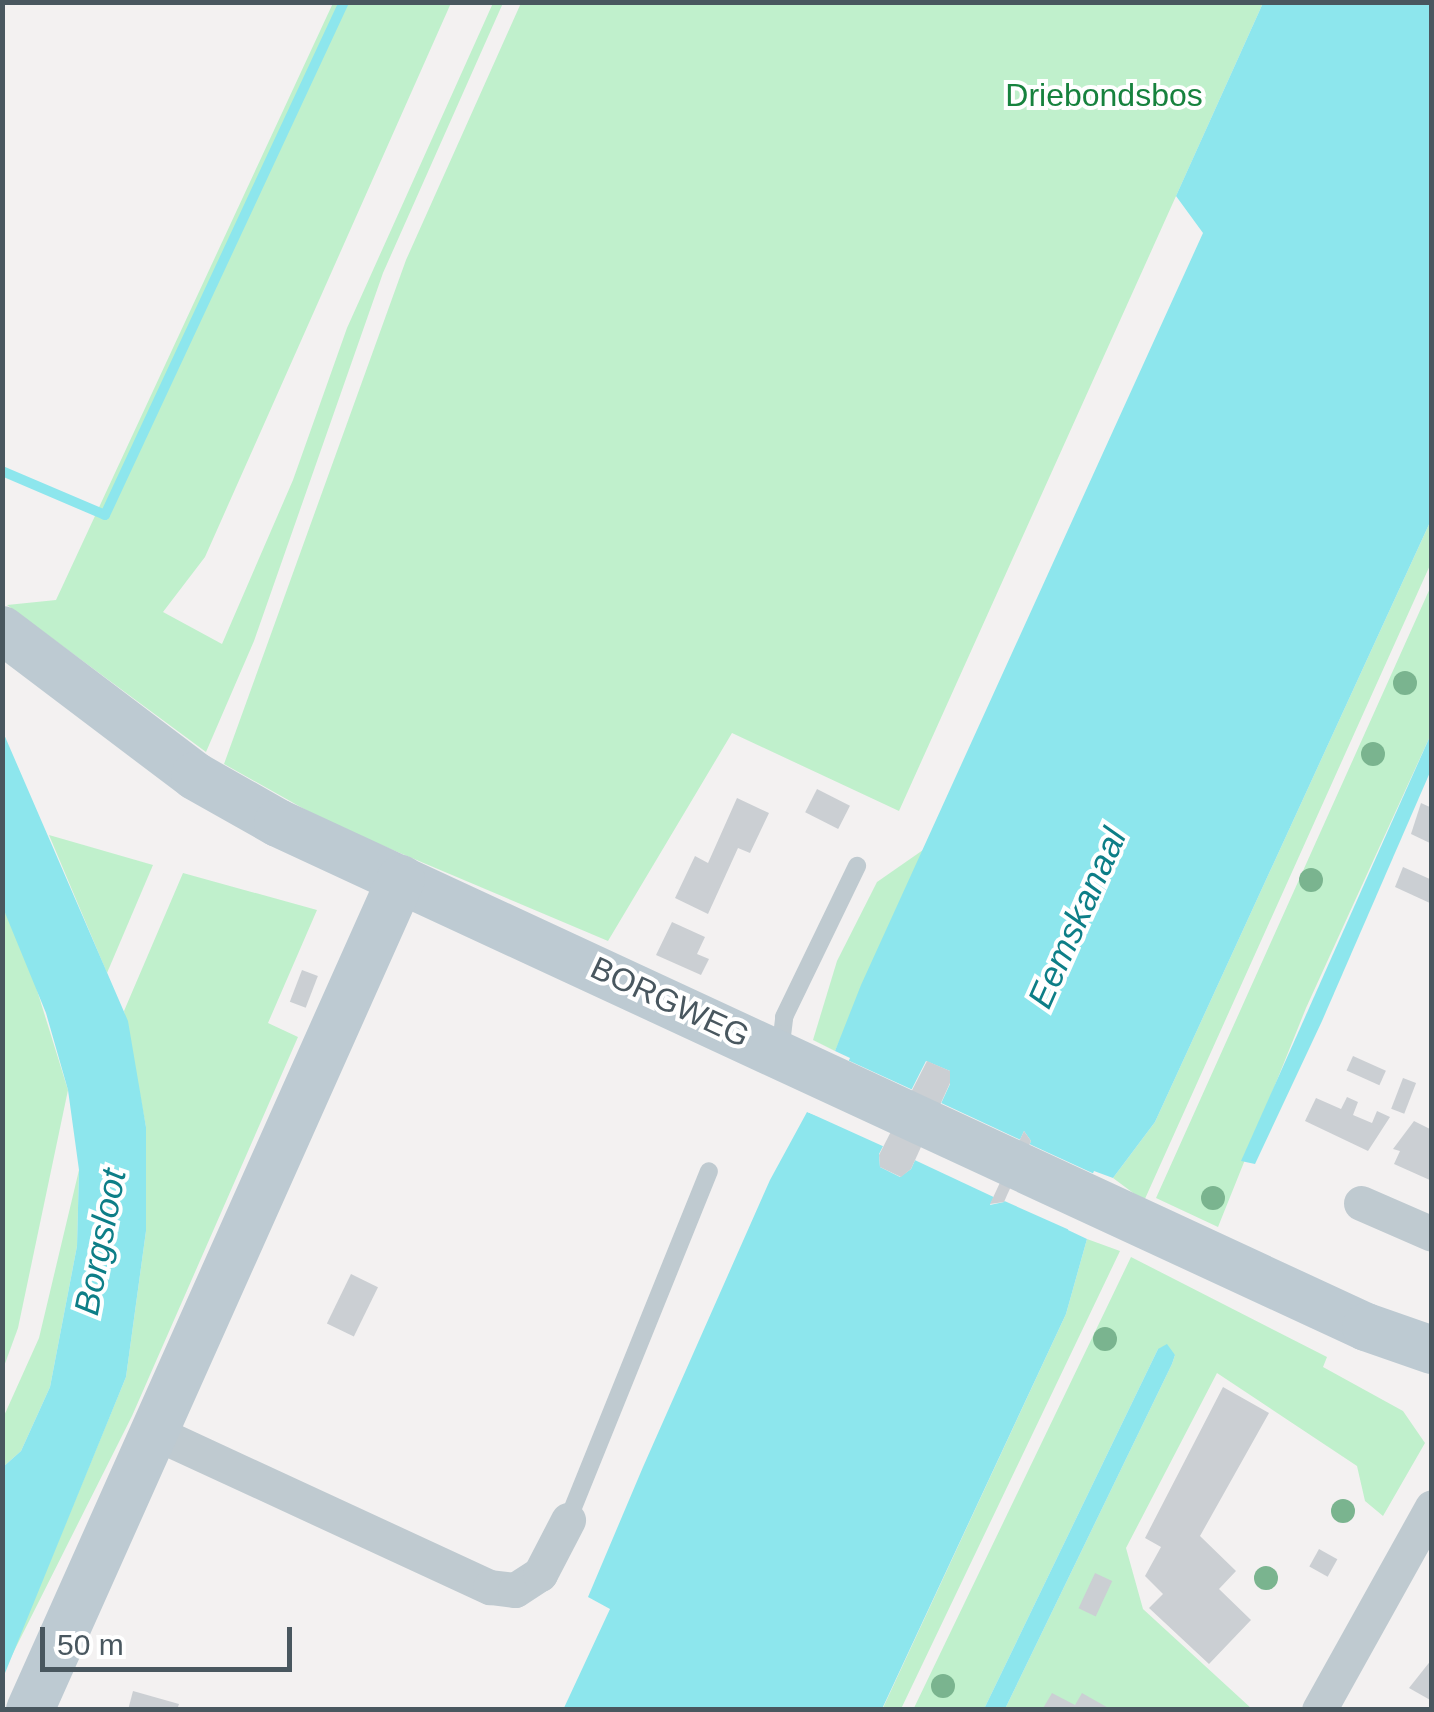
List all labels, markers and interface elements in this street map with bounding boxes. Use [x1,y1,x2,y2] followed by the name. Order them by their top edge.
[1005,76,1203,114] park label: Driebondsbos
[1019,821,1135,1015] water label: Eemskanaal
[585,949,755,1055] street label: BORGWEG
[65,1165,135,1319] water label: Borgsloot
[45,1607,298,1669] scale bar
[57,1628,124,1661] text: 50 m

